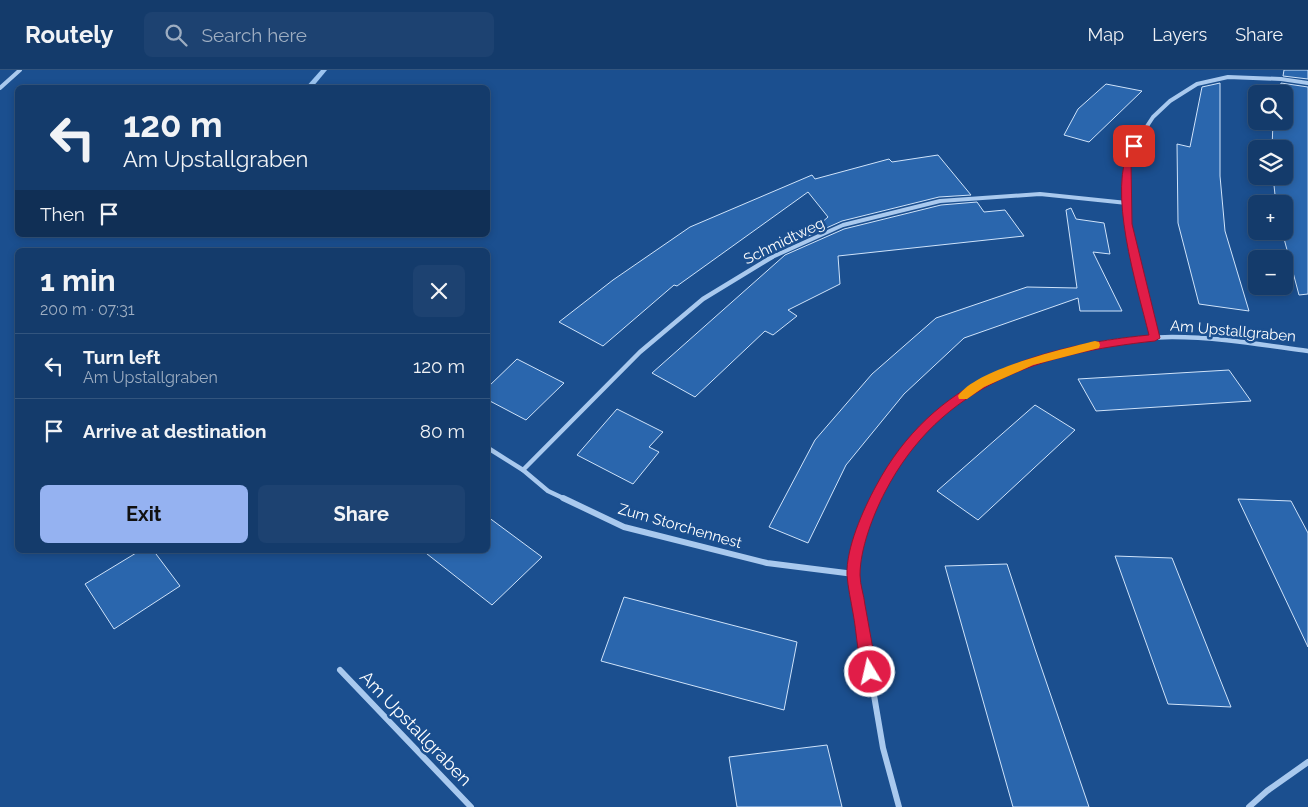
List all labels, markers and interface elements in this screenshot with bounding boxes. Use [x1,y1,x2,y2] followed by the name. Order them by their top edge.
[144,12,494,57] search box
[25,20,114,49] text: Routely
[162,21,190,49] icon: search
[202,24,307,46] text: Search here
[1088,24,1124,45] text: Map
[1152,24,1207,45] text: Layers
[1235,24,1283,45] text: Share
[1248,85,1293,295] map controls
[1248,85,1293,130] button: search
[123,104,223,145] text: 120 m
[40,105,105,170] icon: left
[1113,125,1155,167] pin
[1120,132,1148,160] icon: arrive
[1248,140,1293,185] button: layers
[123,146,308,172] text: Am Upstallgraben
[1248,195,1293,240] button: +
[95,200,123,228] icon: arrive
[40,203,85,225] text: Then
[741,214,827,268] street label: Schmidtweg
[1248,250,1293,295] button: −
[40,263,116,298] text: 1 min
[413,265,465,317] button: close
[40,300,135,319] text: 200 m · 07:31
[1169,317,1297,345] street label: Am Upstallgraben
[83,346,160,368] text: Turn left
[40,352,68,380] icon: left
[413,355,465,377] text: 120 m
[83,368,218,387] text: Am Upstallgraben
[40,417,68,445] icon: arrive
[83,420,267,442] text: Arrive at destination
[420,420,465,442] text: 80 m
[40,485,248,543] button: Exit
[258,485,465,543] button: Share
[616,500,744,552] street label: Zum Storchennest
[843,645,895,697] position arrow
[356,666,476,790] street label: Am Upstallgraben

